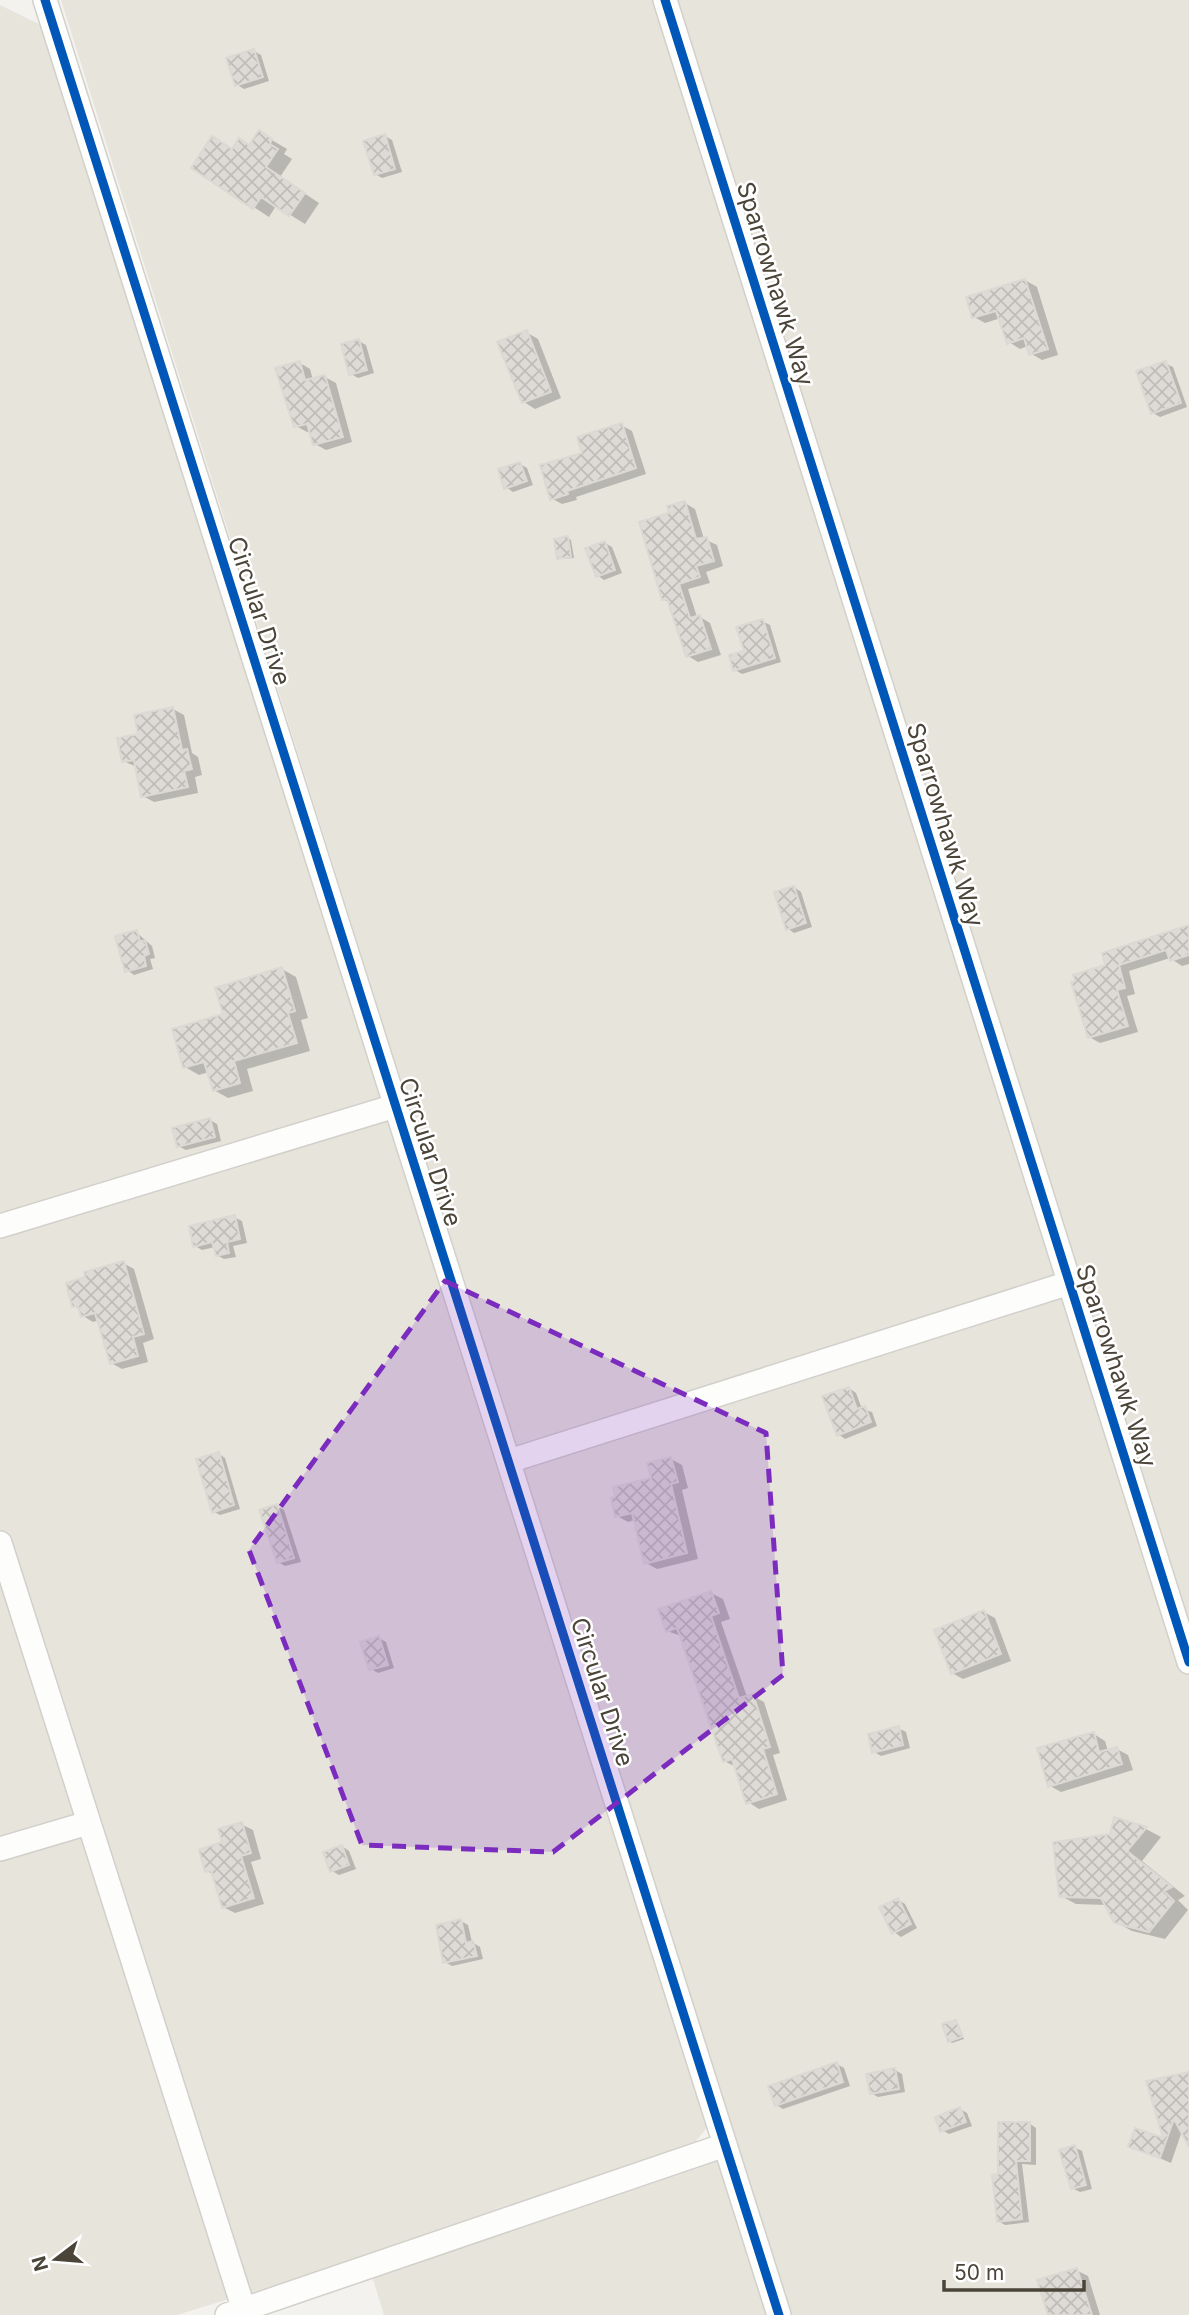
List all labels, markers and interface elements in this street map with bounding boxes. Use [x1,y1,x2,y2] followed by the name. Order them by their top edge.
[731,178,820,389] street label: Sparrowhawk Way
[222,533,297,689] street label: Circular Drive
[901,719,990,930] street label: Sparrowhawk Way
[393,1074,468,1230] street label: Circular Drive
[1070,1261,1163,1471] street label: Sparrowhawk Way
[565,1614,640,1770] street label: Circular Drive
[21,2224,91,2294] north arrow
[944,2248,1084,2292] scale bar
[27,2253,53,2274] text: N
[954,2260,1004,2285] text: 50 m

